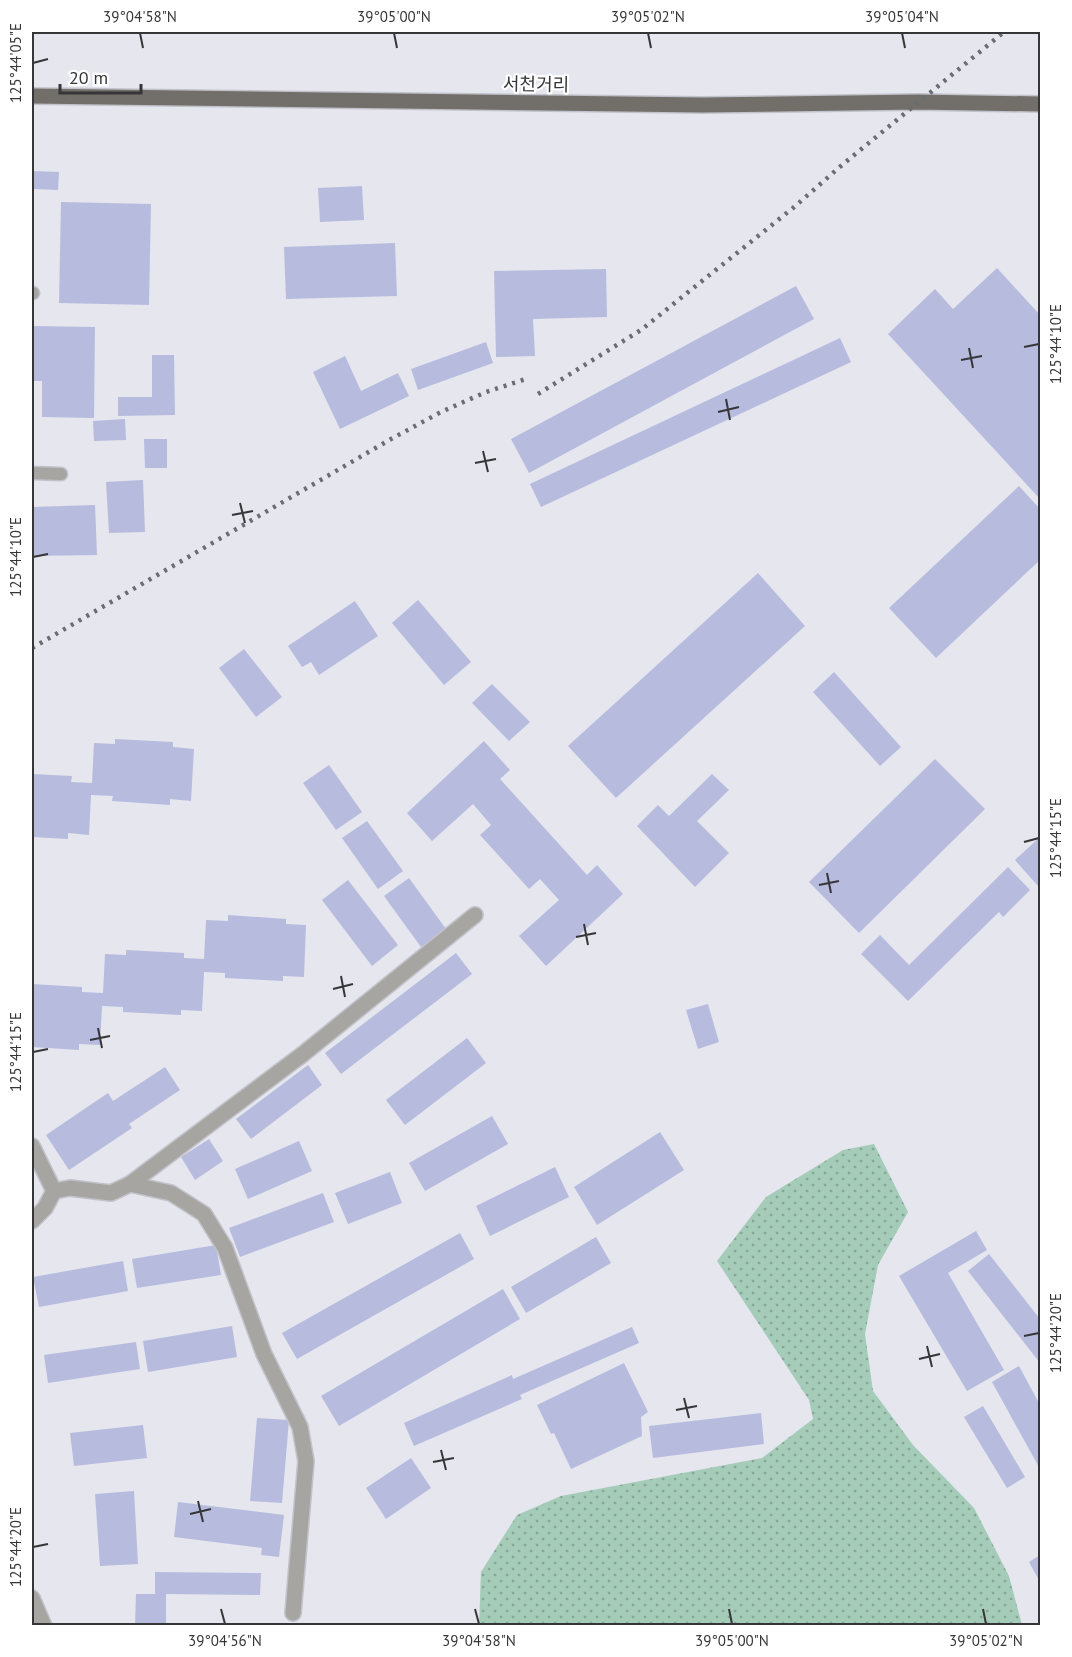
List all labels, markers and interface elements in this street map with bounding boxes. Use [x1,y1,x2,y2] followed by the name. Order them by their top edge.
[103,7,177,26] text: 39°04'58"N
[357,7,431,26] text: 39°05'00"N
[611,7,685,26] text: 39°05'02"N
[865,7,939,26] text: 39°05'04"N
[6,23,25,103] text: 125°44'05"E
[60,57,141,95] scale bar
[69,66,108,89] text: 20 m
[503,72,569,96] street label: 서천거리
[1046,304,1065,384] text: 125°44'10"E
[6,517,25,597] text: 125°44'10"E
[1046,798,1065,878] text: 125°44'15"E
[6,1012,25,1092] text: 125°44'15"E
[1046,1293,1065,1373] text: 125°44'20"E
[6,1507,25,1587] text: 125°44'20"E
[188,1631,262,1650] text: 39°04'56"N
[442,1631,516,1650] text: 39°04'58"N
[695,1631,769,1650] text: 39°05'00"N
[949,1631,1023,1650] text: 39°05'02"N

